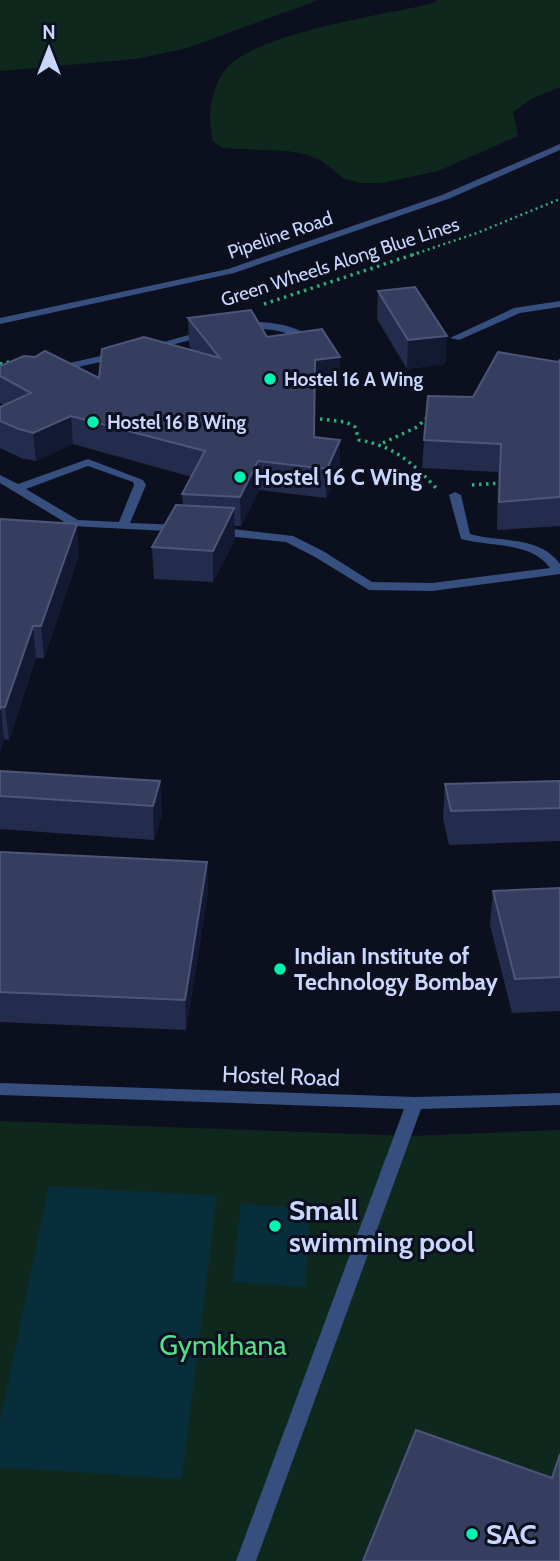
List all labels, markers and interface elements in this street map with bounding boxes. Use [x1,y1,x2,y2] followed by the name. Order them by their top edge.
[14,14,84,84] north arrow
[42,21,56,44] text: N
[225,206,335,264] street label: Pipeline Road
[218,213,462,311] street label: Green Wheels Along Blue Lines
[284,368,423,391] place label: Hostel 16 A Wing
[262,371,278,387] marker: Hostel 16 A Wing
[107,411,246,434] place label: Hostel 16 B Wing
[85,414,101,430] marker: Hostel 16 B Wing
[254,463,422,491] place label: Hostel 16 C Wing
[232,469,248,485] marker: Hostel 16 C Wing
[294,942,499,996] place label: Indian Institute of Technology Bombay
[272,961,288,977] marker: Indian Institute of Technology Bombay
[222,1060,340,1092] street label: Hostel Road
[289,1193,474,1259] place label: Small swimming pool
[267,1218,283,1234] marker: Small swimming pool
[159,1328,287,1362] park label: Gymkhana
[486,1517,536,1551] place label: SAC
[464,1526,480,1542] marker: SAC

